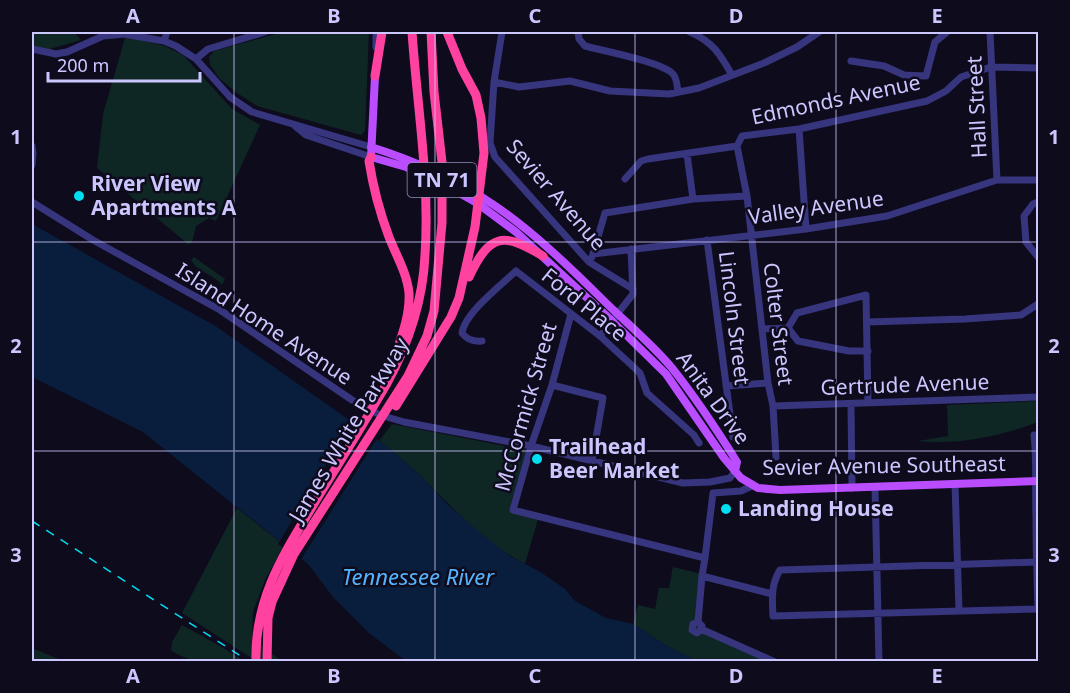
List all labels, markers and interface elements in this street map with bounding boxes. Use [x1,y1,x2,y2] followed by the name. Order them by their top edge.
[126,2,140,29] text: A
[327,2,341,29] text: B
[529,2,542,29] text: C
[729,2,743,29] text: D
[931,2,943,29] text: E
[48,45,200,83] scale bar
[57,53,109,77] text: 200 m
[959,55,993,159] street label: Hall Street
[749,67,923,131] street label: Edmonds Avenue
[10,123,22,150] text: 1
[1048,123,1060,150] text: 1
[501,133,613,256] street label: Sevier Avenue
[408,163,476,197] road number: TN 71
[91,169,237,221] place label: River View Apartments A
[747,184,885,230] street label: Valley Avenue
[72,189,86,203] marker: River View Apartments A
[713,249,757,387] street label: Lincoln Street
[171,256,358,391] street label: Island Home Avenue
[536,261,633,347] street label: Ford Place
[758,261,800,387] street label: Colter Street
[488,319,563,494] street label: McCormick Street
[10,332,22,359] text: 2
[281,332,415,529] street label: James White Parkway
[1048,332,1060,359] text: 2
[671,345,757,450] street label: Anita Drive
[820,367,990,401] street label: Gertrude Avenue
[549,432,679,484] place label: Trailhead Beer Market
[762,449,1006,481] street label: Sevier Avenue Southeast
[530,452,544,466] marker: Trailhead Beer Market
[738,494,894,522] place label: Landing House
[719,502,733,516] marker: Landing House
[10,541,22,568] text: 3
[1048,541,1060,568] text: 3
[342,561,495,591] water label: Tennessee River
[126,662,140,689] text: A
[327,662,341,689] text: B
[529,662,542,689] text: C
[729,662,743,689] text: D
[931,662,943,689] text: E

